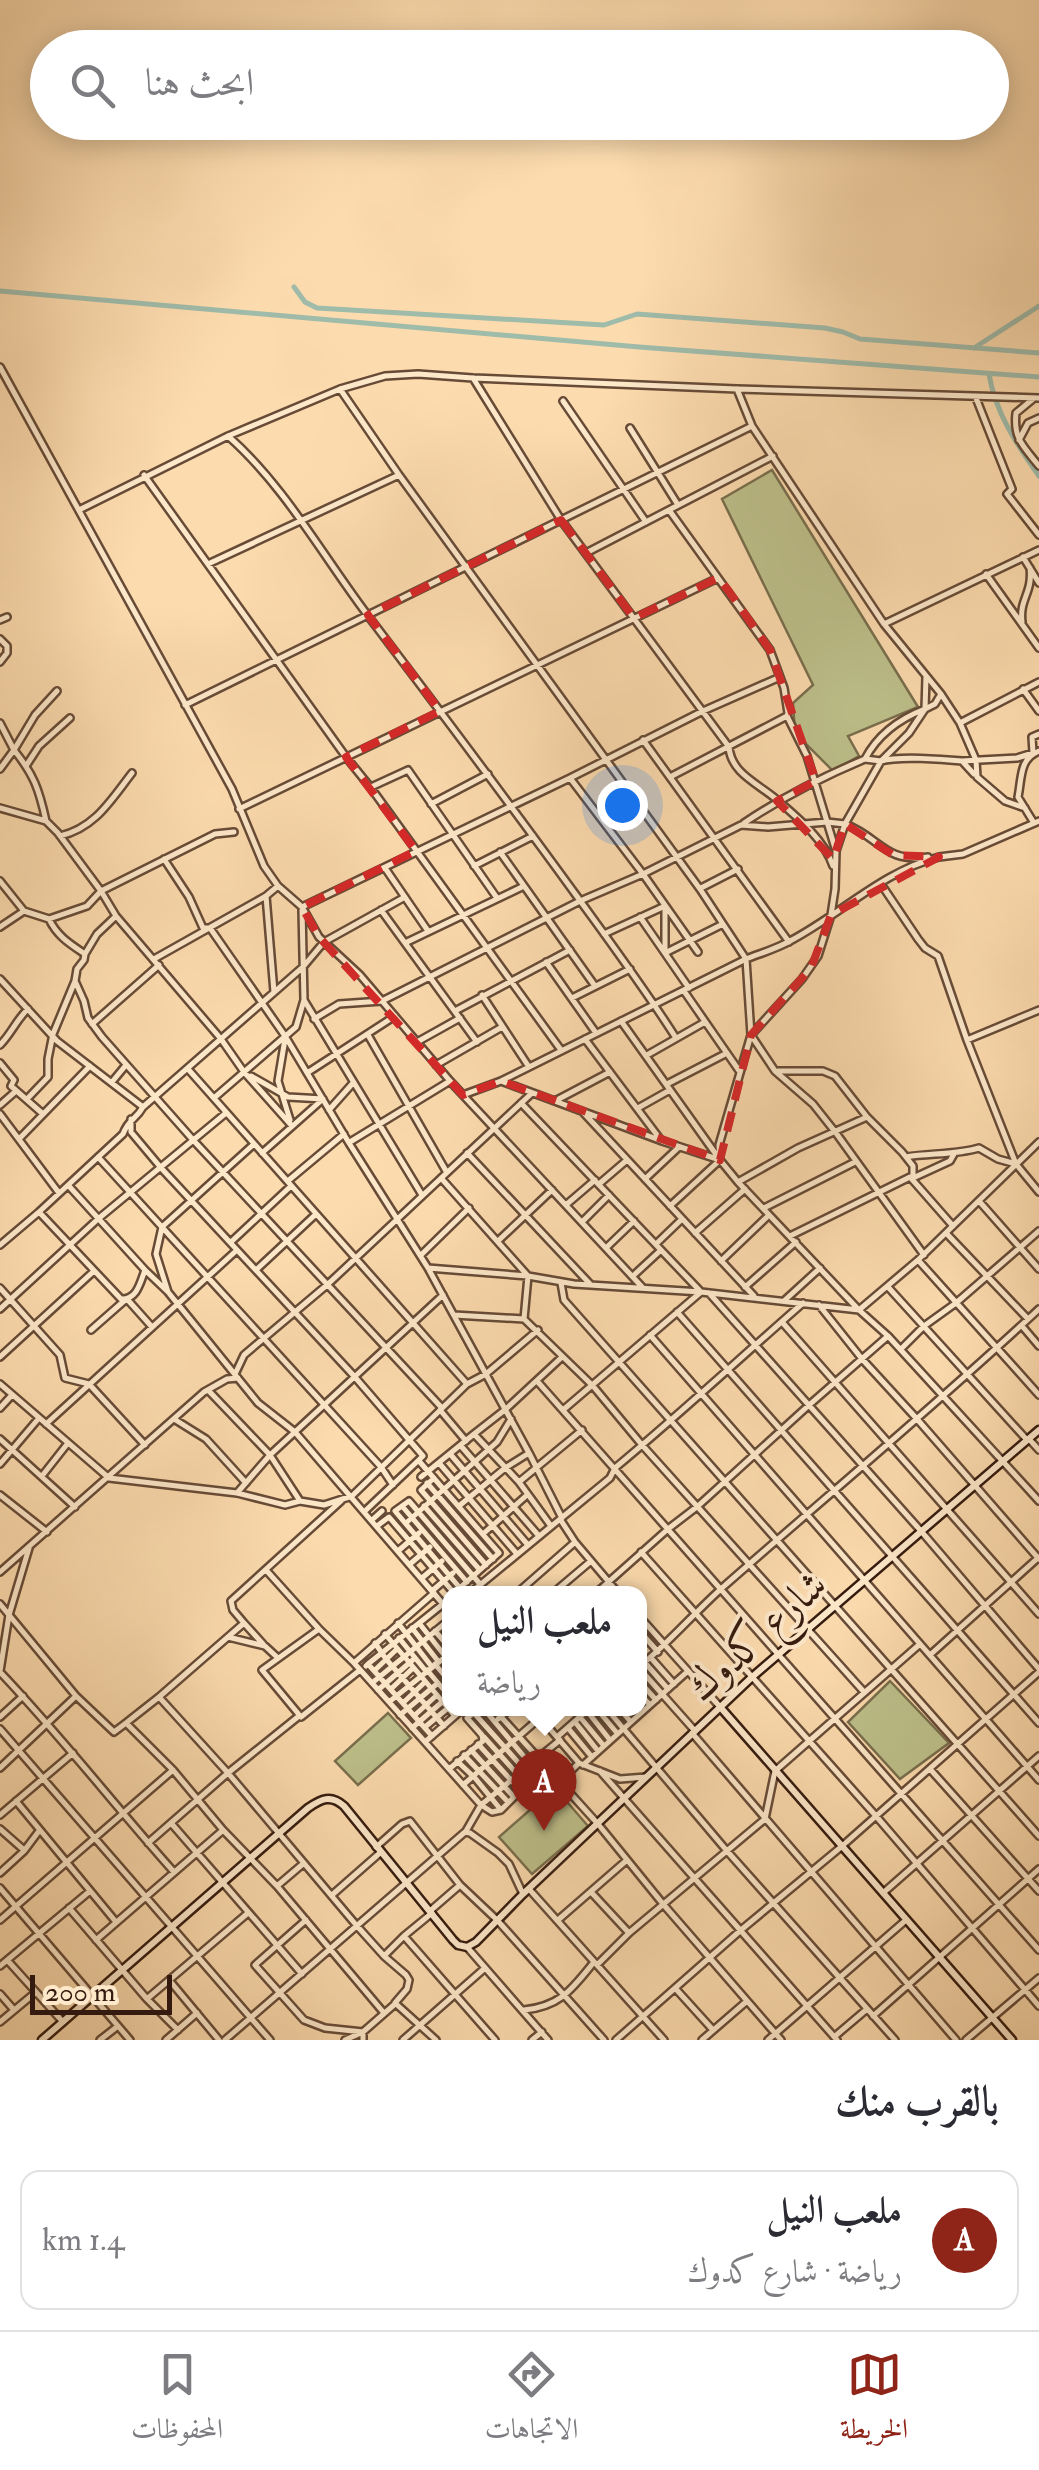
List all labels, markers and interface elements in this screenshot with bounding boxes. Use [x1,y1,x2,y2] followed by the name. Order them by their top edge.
[30,30,1009,140] search box
[65,58,120,113] icon: search
[145,59,254,107] text: ابحث هنا
[597,780,648,831] your location
[676,1559,843,1719] street label: شارع كدوك
[442,1586,647,1716] popup
[477,1597,612,1645] text: ملعب النيل
[477,1663,541,1703] text: رياضة
[512,1748,576,1831] pin: A
[30,1970,172,2014] scale bar
[45,1975,116,2010] text: 200 m
[835,2076,999,2128] text: بالقرب منك
[766,2186,902,2234] text: ملعب النيل
[42,2220,124,2260] text: 1.4 km
[954,2220,975,2260] text: A
[687,2252,902,2292] text: رياضة · شارع كدوك
[131,2347,223,2456] tab: المحفوظات
[485,2347,578,2456] tab: الاتجاهات
[840,2347,908,2456] tab: الخريطة

